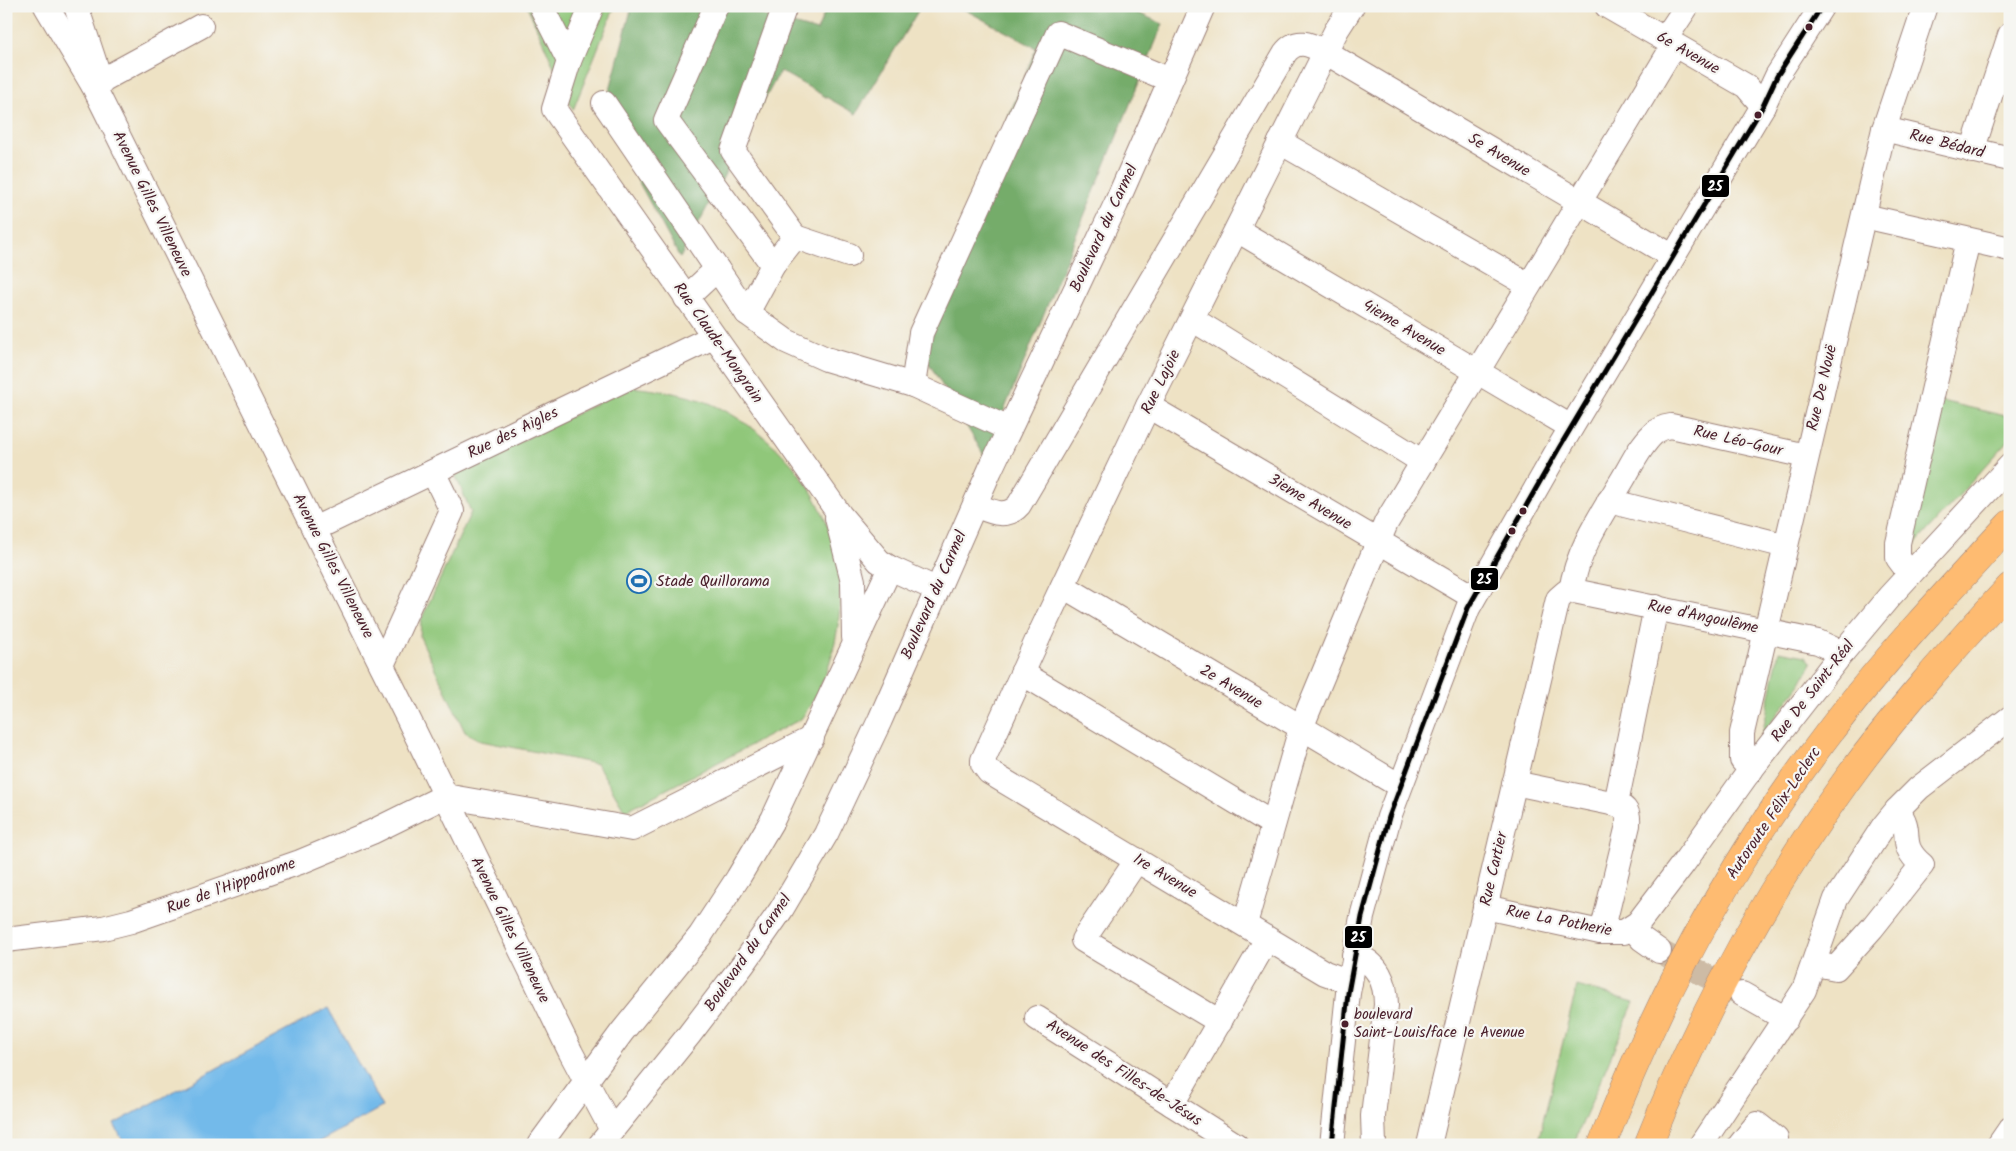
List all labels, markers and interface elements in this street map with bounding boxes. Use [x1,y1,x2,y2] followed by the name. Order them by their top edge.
[1804,22,1814,32] unlabelled marker
[1652,25,1724,81] street label: 6e Avenue
[1753,110,1763,120] unlabelled marker
[1907,123,1988,166] street label: Rue Bédard
[1463,126,1535,184] street label: 5e Avenue
[106,127,198,281] street label: Avenue Gilles Villeneuve
[1063,160,1145,296] street label: Boulevard du Carmel
[1701,174,1730,198] line badge: 25
[1707,176,1725,198] text: 25
[667,277,769,409] street label: Rue Claude-Mongrain
[1358,293,1450,363] street label: 4ieme Avenue
[1800,343,1844,433] street label: Rue De Nouë
[1135,345,1187,419] street label: Rue Lajoie
[463,400,563,466] street label: Rue des Aigles
[1691,419,1787,464] street label: Rue Léo-Gour
[1263,467,1357,537] street label: 3ieme Avenue
[286,489,380,643] street label: Avenue Gilles Villeneuve
[1518,506,1528,516] unlabelled marker
[1507,526,1517,536] unlabelled marker
[894,527,974,663] street label: Boulevard du Carmel
[1470,567,1499,591] line badge: 25
[626,568,652,594] sports icon: Stade Quillorama
[656,569,770,594] place label: Stade Quillorama
[1476,569,1494,591] text: 25
[1645,593,1761,641] street label: Rue d'Angoulême
[1765,634,1861,748] street label: Rue De Saint-Réal
[1195,658,1267,716] street label: 2e Avenue
[1720,742,1828,884] street label: Autoroute Félix-Leclerc
[1473,828,1515,909] street label: Rue Cartier
[1128,847,1202,905] street label: 1re Avenue
[163,851,299,921] street label: Rue de l'Hippodrome
[464,853,556,1007] street label: Avenue Gilles Villeneuve
[698,889,798,1017] street label: Boulevard du Carmel
[1504,898,1614,944] street label: Rue La Potherie
[1344,925,1373,949] line badge: 25
[1350,927,1368,949] text: 25
[1354,1003,1525,1045] place label: boulevard Saint-Louis/face 1e Avenue
[1041,1013,1207,1133] street label: Avenue des Filles-de-Jésus
[1340,1019,1350,1029] marker: boulevard Saint-Louis/face 1e Avenue

